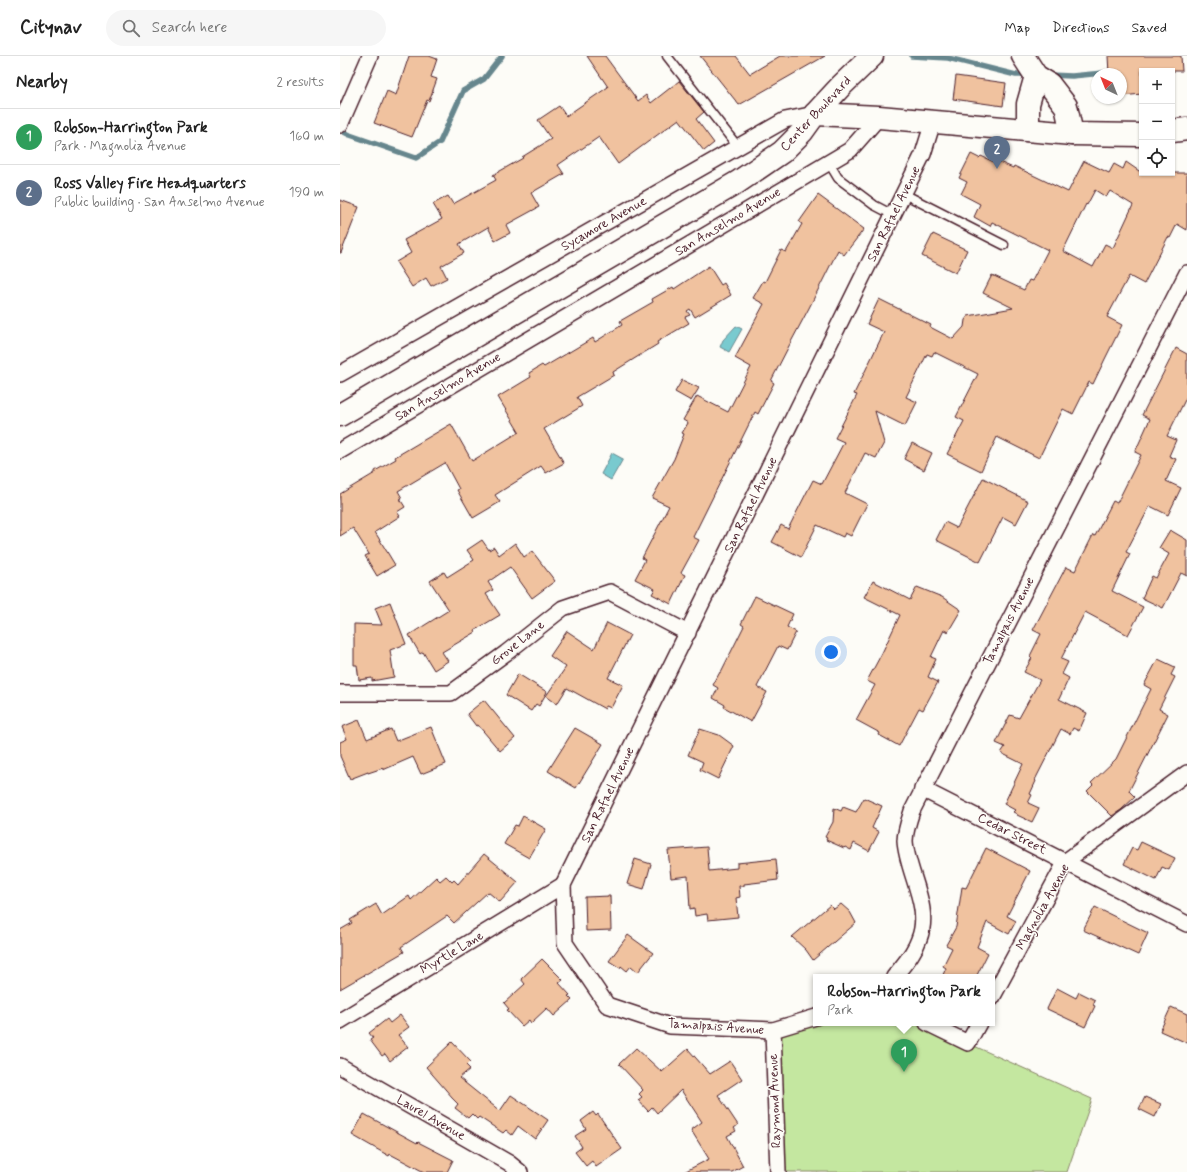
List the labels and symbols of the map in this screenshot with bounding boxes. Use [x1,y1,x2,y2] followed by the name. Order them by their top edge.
[1091,68,1127,104] north arrow
[777,73,855,155] street label: Center Boulevard
[984,136,1010,169] pin: 2
[863,163,925,265] street label: San Rafael Avenue
[672,184,784,260] street label: San Anselmo Avenue
[558,193,650,255] street label: Sycamore Avenue
[392,349,504,425] street label: San Anselmo Avenue
[720,454,782,556] street label: San Rafael Avenue
[980,574,1039,668] street label: Tamalpais Avenue
[488,617,548,669] street label: Grove Lane
[821,642,841,662] your location
[577,744,639,846] street label: San Rafael Avenue
[975,809,1050,859] street label: Cedar Street
[1012,861,1076,954] street label: Magnolia Avenue
[417,927,487,979] street label: Myrtle Lane
[667,1015,765,1039] street label: Tamalpais Avenue
[891,1039,917,1072] pin: 1
[765,1054,785,1148] street label: Raymond Avenue
[393,1091,469,1145] street label: Laurel Avenue

